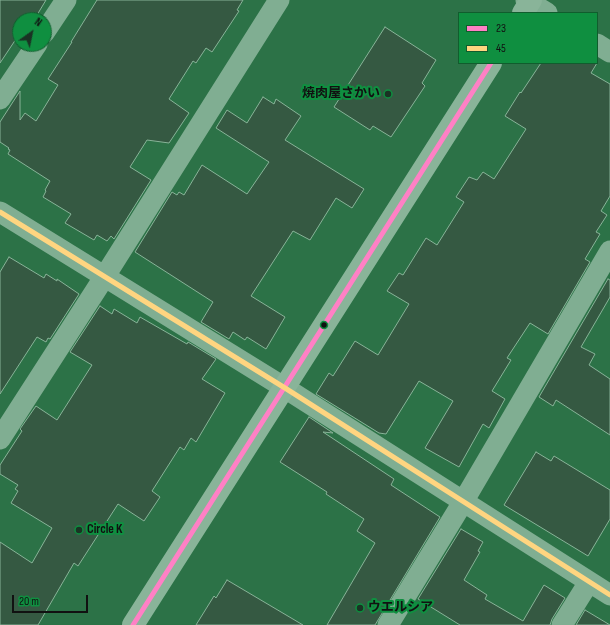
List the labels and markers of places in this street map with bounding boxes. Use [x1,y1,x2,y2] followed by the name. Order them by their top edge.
[302,86,380,102] place label: 焼肉屋さかい
[383,89,393,99] marker: 焼肉屋さかい
[319,320,329,330] unlabelled marker
[87,522,122,538] place label: Circle K
[74,525,84,535] marker: Circle K
[368,600,433,616] place label: ウエルシア
[355,603,365,613] marker: ウエルシア

